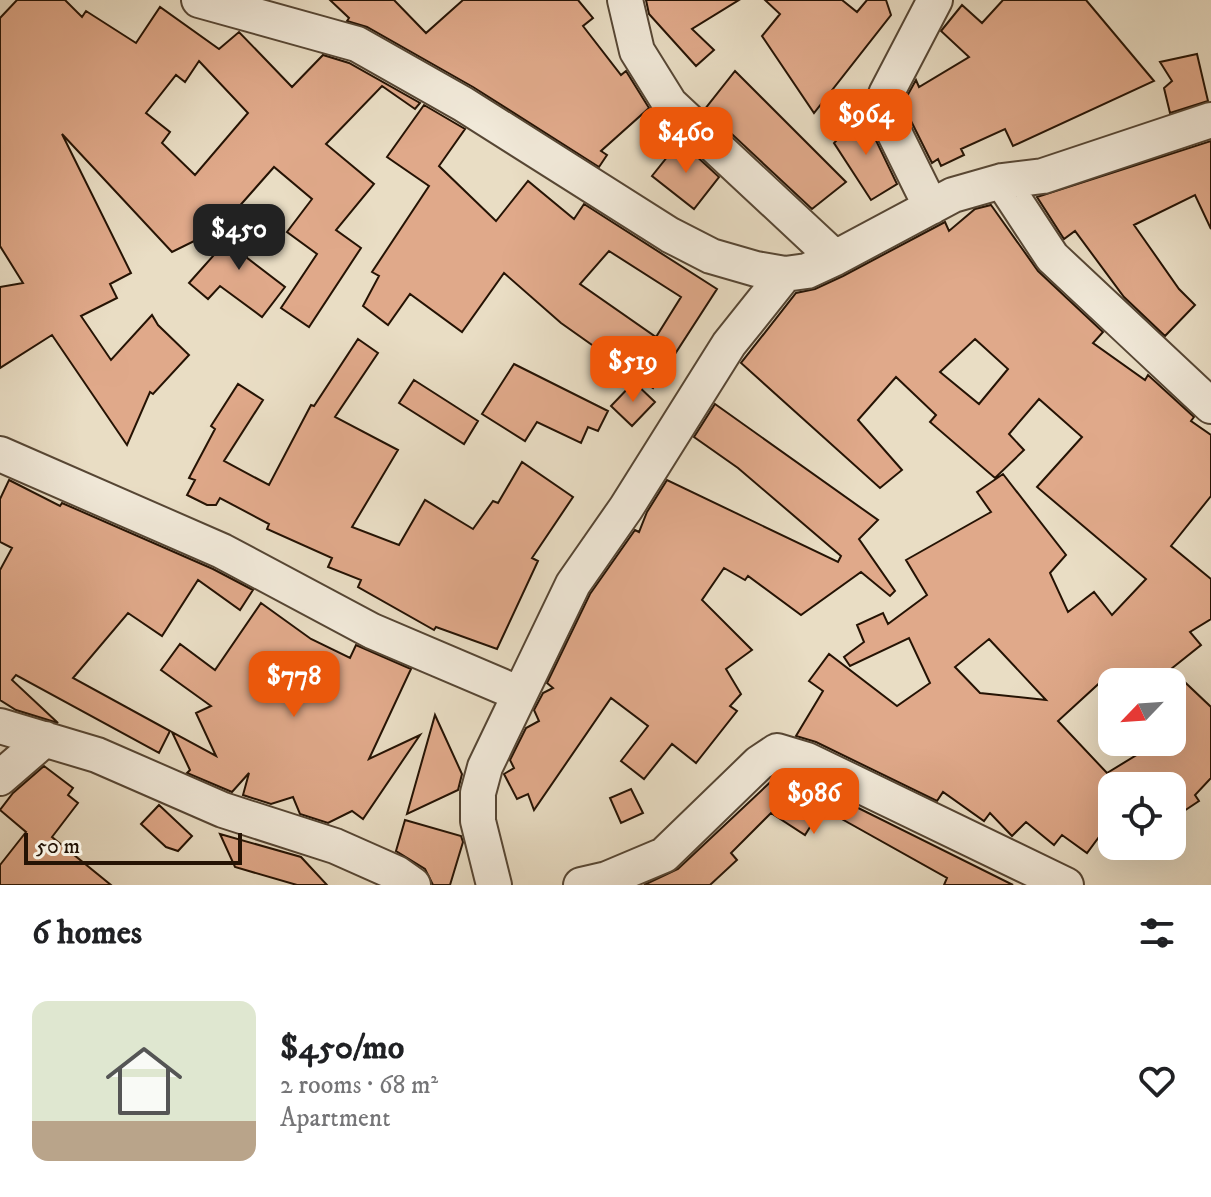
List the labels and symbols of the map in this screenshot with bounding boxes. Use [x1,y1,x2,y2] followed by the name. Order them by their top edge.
[819,89,913,157] pin: $964
[639,107,733,175] pin: $460
[192,204,286,272] pin: $450
[586,336,680,404] pin: $519
[247,651,341,719] pin: $778
[1098,668,1186,756] north arrow
[767,768,861,836] pin: $986
[24,829,242,865] scale bar

